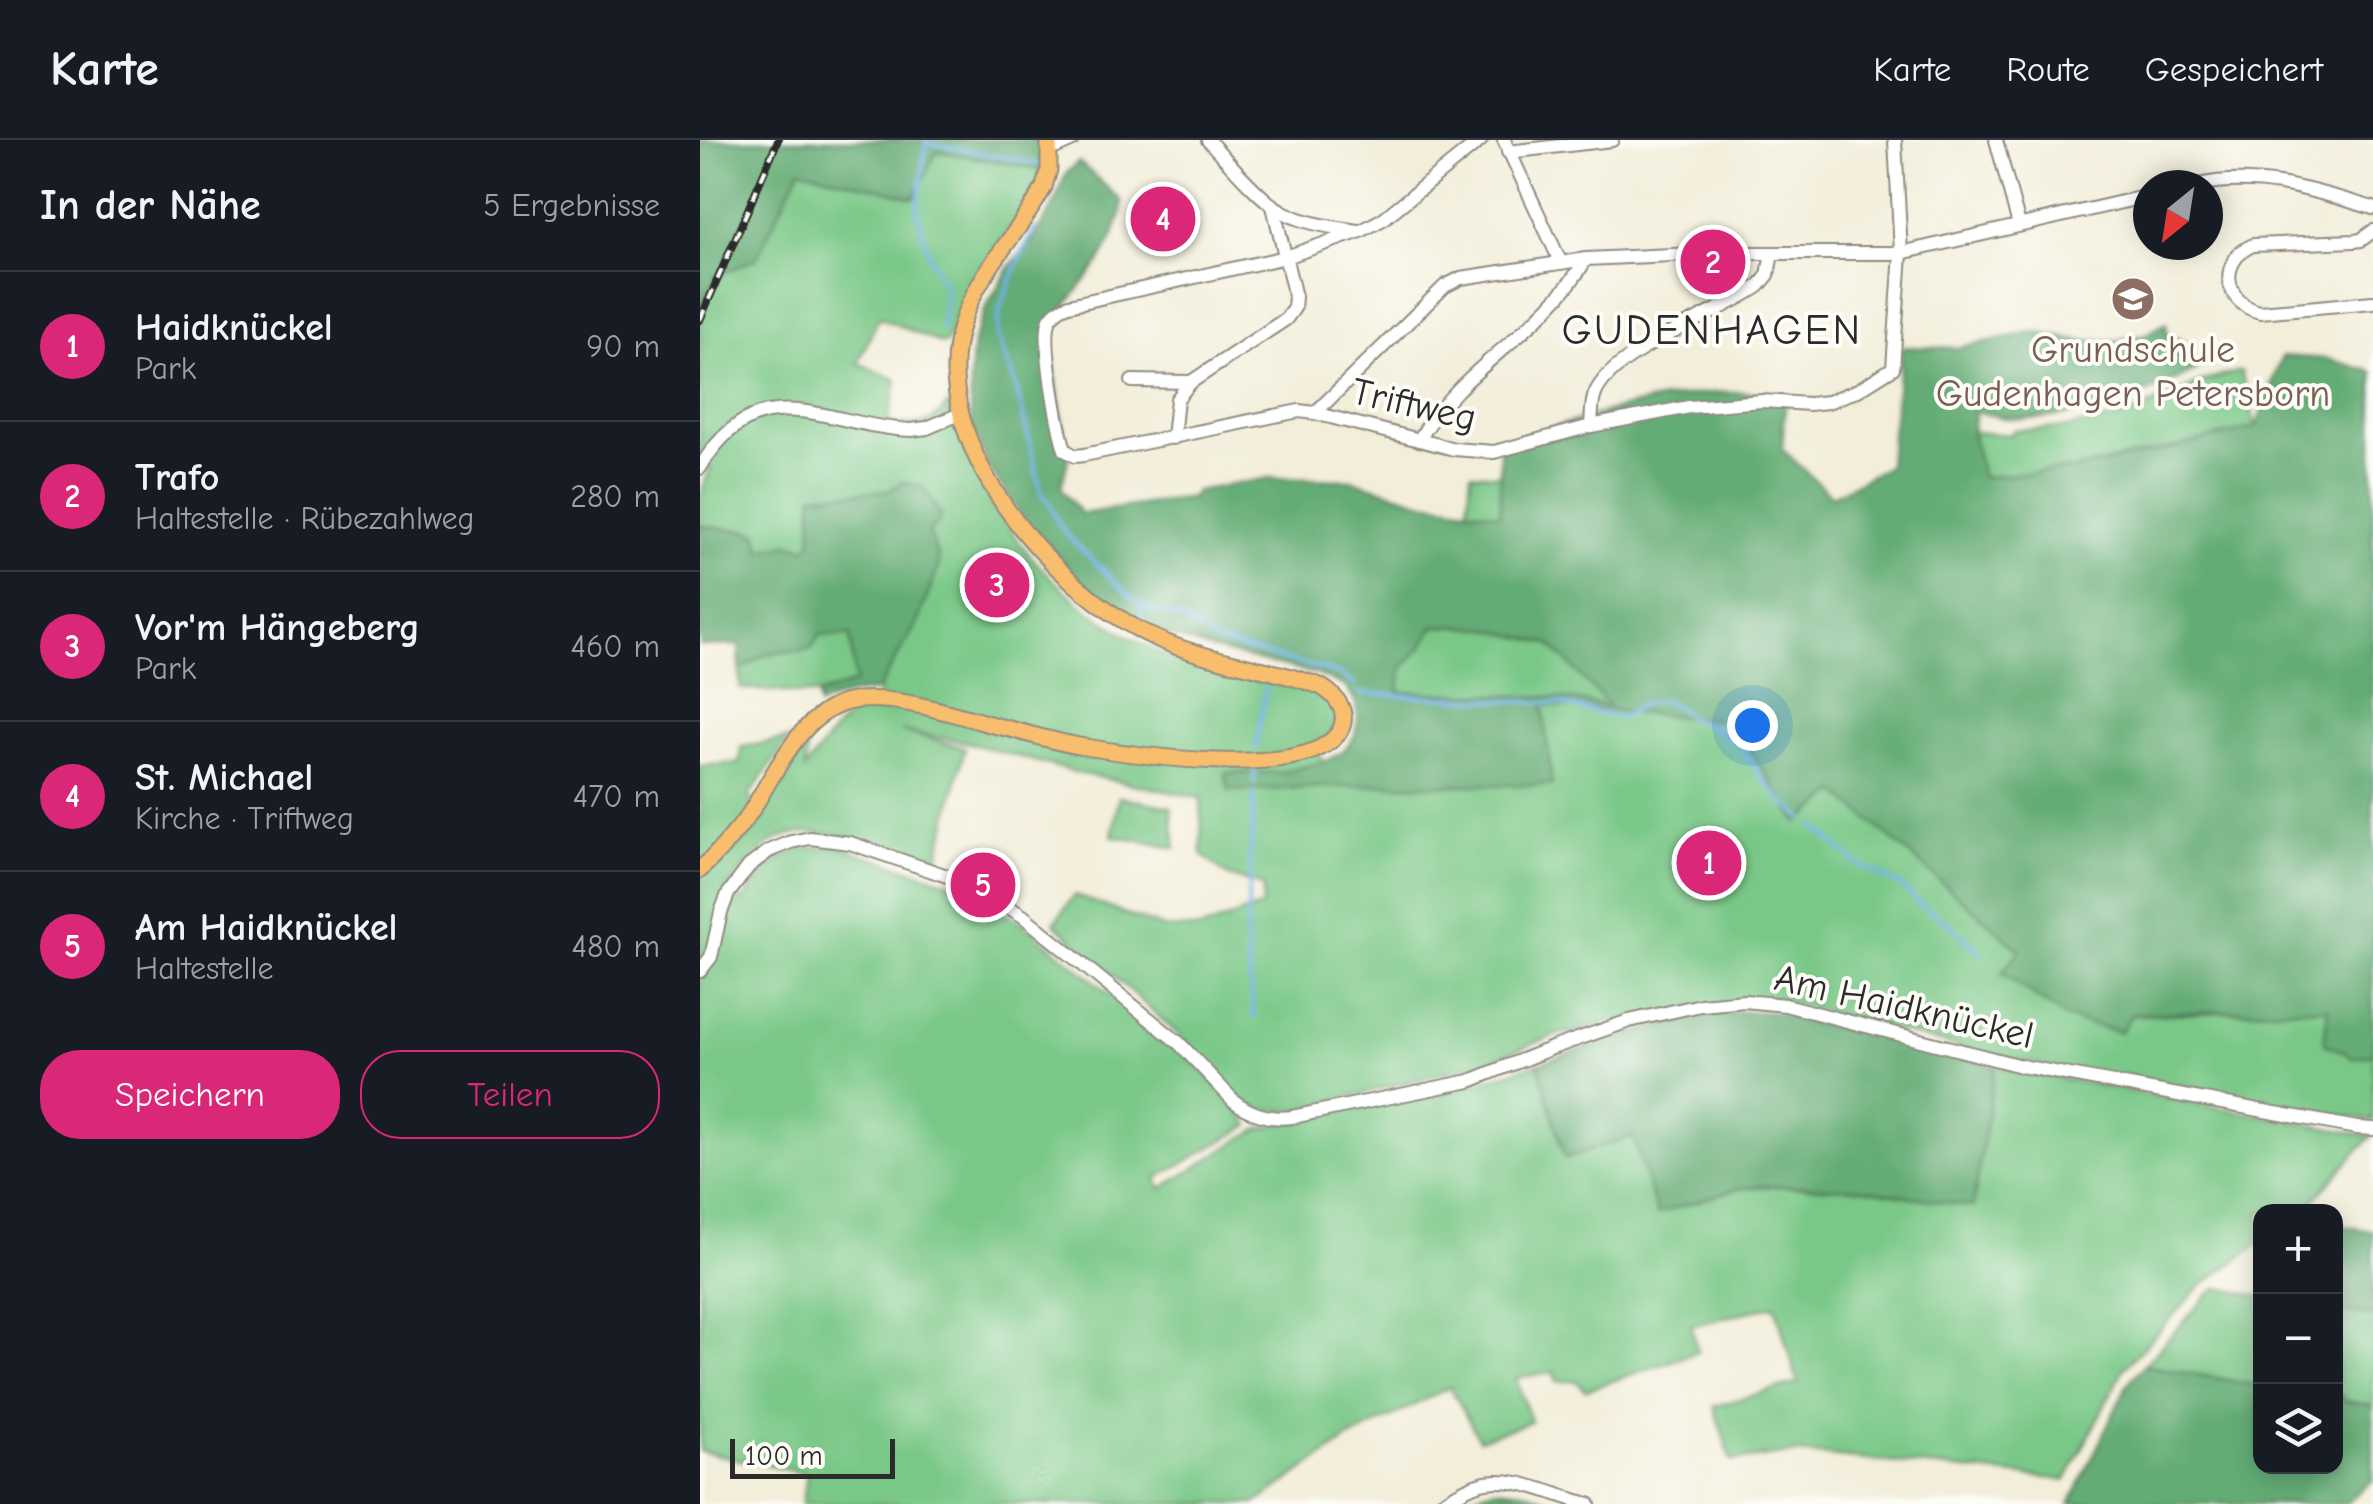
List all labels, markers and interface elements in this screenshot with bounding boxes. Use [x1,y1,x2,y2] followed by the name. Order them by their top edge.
[50,42,159,97] text: Karte
[1873,49,1951,90] text: Karte
[2006,49,2090,90] text: Route
[2145,49,2323,90] text: Gespeichert
[2133,170,2223,260] north arrow
[40,181,261,230] text: In der Nähe
[1130,182,1196,256] pin: 4
[483,187,660,224] text: 5 Ergebnisse
[1680,224,1746,300] pin: 2
[2110,276,2156,322] school or university icon: Grundschule Gudenhagen Petersborn
[135,306,333,350] text: Haidknückel
[1561,306,1863,355] district label: GUDENHAGEN
[66,328,79,365] text: 1
[586,328,660,365] text: 90 m
[1936,328,2330,416] place label: Grundschule Gudenhagen Petersborn
[135,350,196,387] text: Park
[1348,369,1480,441] street label: Triftweg
[135,456,219,500] text: Trafo
[65,478,80,515] text: 2
[570,478,660,515] text: 280 m
[135,500,475,537] text: Haltestelle · Rübezahlweg
[964,548,1030,622] pin: 3
[135,606,420,650] text: Vor'm Hängeberg
[65,628,80,665] text: 3
[571,628,660,665] text: 460 m
[135,650,196,687] text: Park
[1727,700,1778,751] your location
[135,756,313,800] text: St. Michael
[65,778,80,815] text: 4
[573,778,660,815] text: 470 m
[135,800,354,837] text: Kirche · Triftweg
[1676,826,1742,900] pin: 1
[950,848,1016,922] pin: 5
[135,906,398,950] text: Am Haidknückel
[64,928,81,965] text: 5
[571,928,660,965] text: 480 m
[135,950,274,987] text: Haltestelle
[1770,956,2038,1058] street label: Am Haidknückel
[40,1050,340,1139] button: Speichern
[360,1050,660,1139] button: Teilen
[2253,1204,2343,1474] map controls
[2253,1204,2343,1294] button: +
[2253,1294,2343,1384] button: −
[2253,1384,2343,1474] button: layers
[730,1434,895,1478] scale bar
[745,1440,823,1472] text: 100 m

